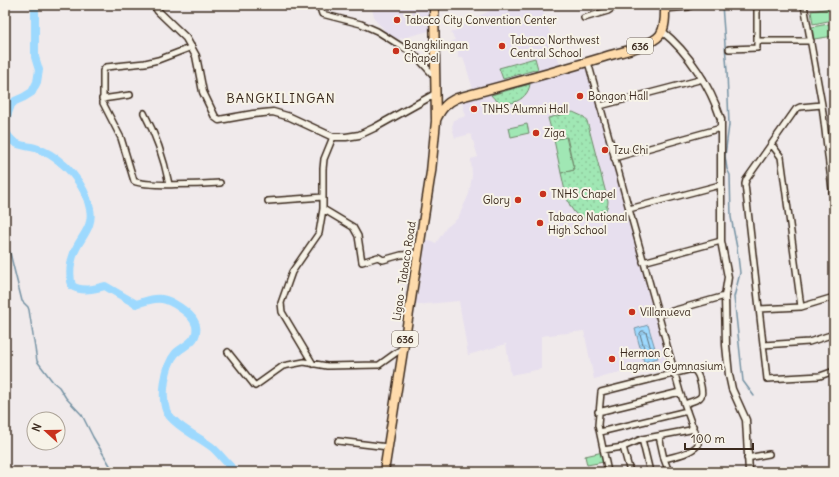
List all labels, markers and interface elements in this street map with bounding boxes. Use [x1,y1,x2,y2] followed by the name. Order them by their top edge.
[405,13,557,27] place label: Tabaco City Convention Center
[392,15,402,25] marker: Tabaco City Convention Center
[510,33,600,60] place label: Tabaco Northwest Central School
[404,38,468,65] place label: Bangkilingan Chapel
[627,38,653,54] road number: 636
[497,41,507,51] marker: Tabaco Northwest Central School
[391,46,401,56] marker: Bangkilingan Chapel
[588,89,648,103] place label: Bongon Hall
[226,90,336,107] district label: BANGKILINGAN
[575,91,585,101] marker: Bongon Hall
[482,102,568,116] place label: TNHS Alumni Hall
[469,104,479,114] marker: TNHS Alumni Hall
[544,126,565,140] place label: Ziga
[531,128,541,138] marker: Ziga
[613,143,648,157] place label: Tzu Chi
[600,145,610,155] marker: Tzu Chi
[551,187,616,201] place label: TNHS Chapel
[538,189,548,199] marker: TNHS Chapel
[483,193,510,207] place label: Glory
[513,195,523,205] marker: Glory
[548,210,627,237] place label: Tabaco National High School
[535,218,545,228] marker: Tabaco National High School
[389,220,419,322] street label: Ligao - Tabaco Road
[640,305,691,319] place label: Villanueva
[627,307,637,317] marker: Villanueva
[392,331,418,347] road number: 636
[620,346,724,373] place label: Hermon C. Lagman Gymnasium
[607,354,617,364] marker: Hermon C. Lagman Gymnasium
[26,411,66,451] north arrow
[29,421,45,433] text: N
[685,425,753,451] scale bar
[691,431,725,446] text: 100 m

